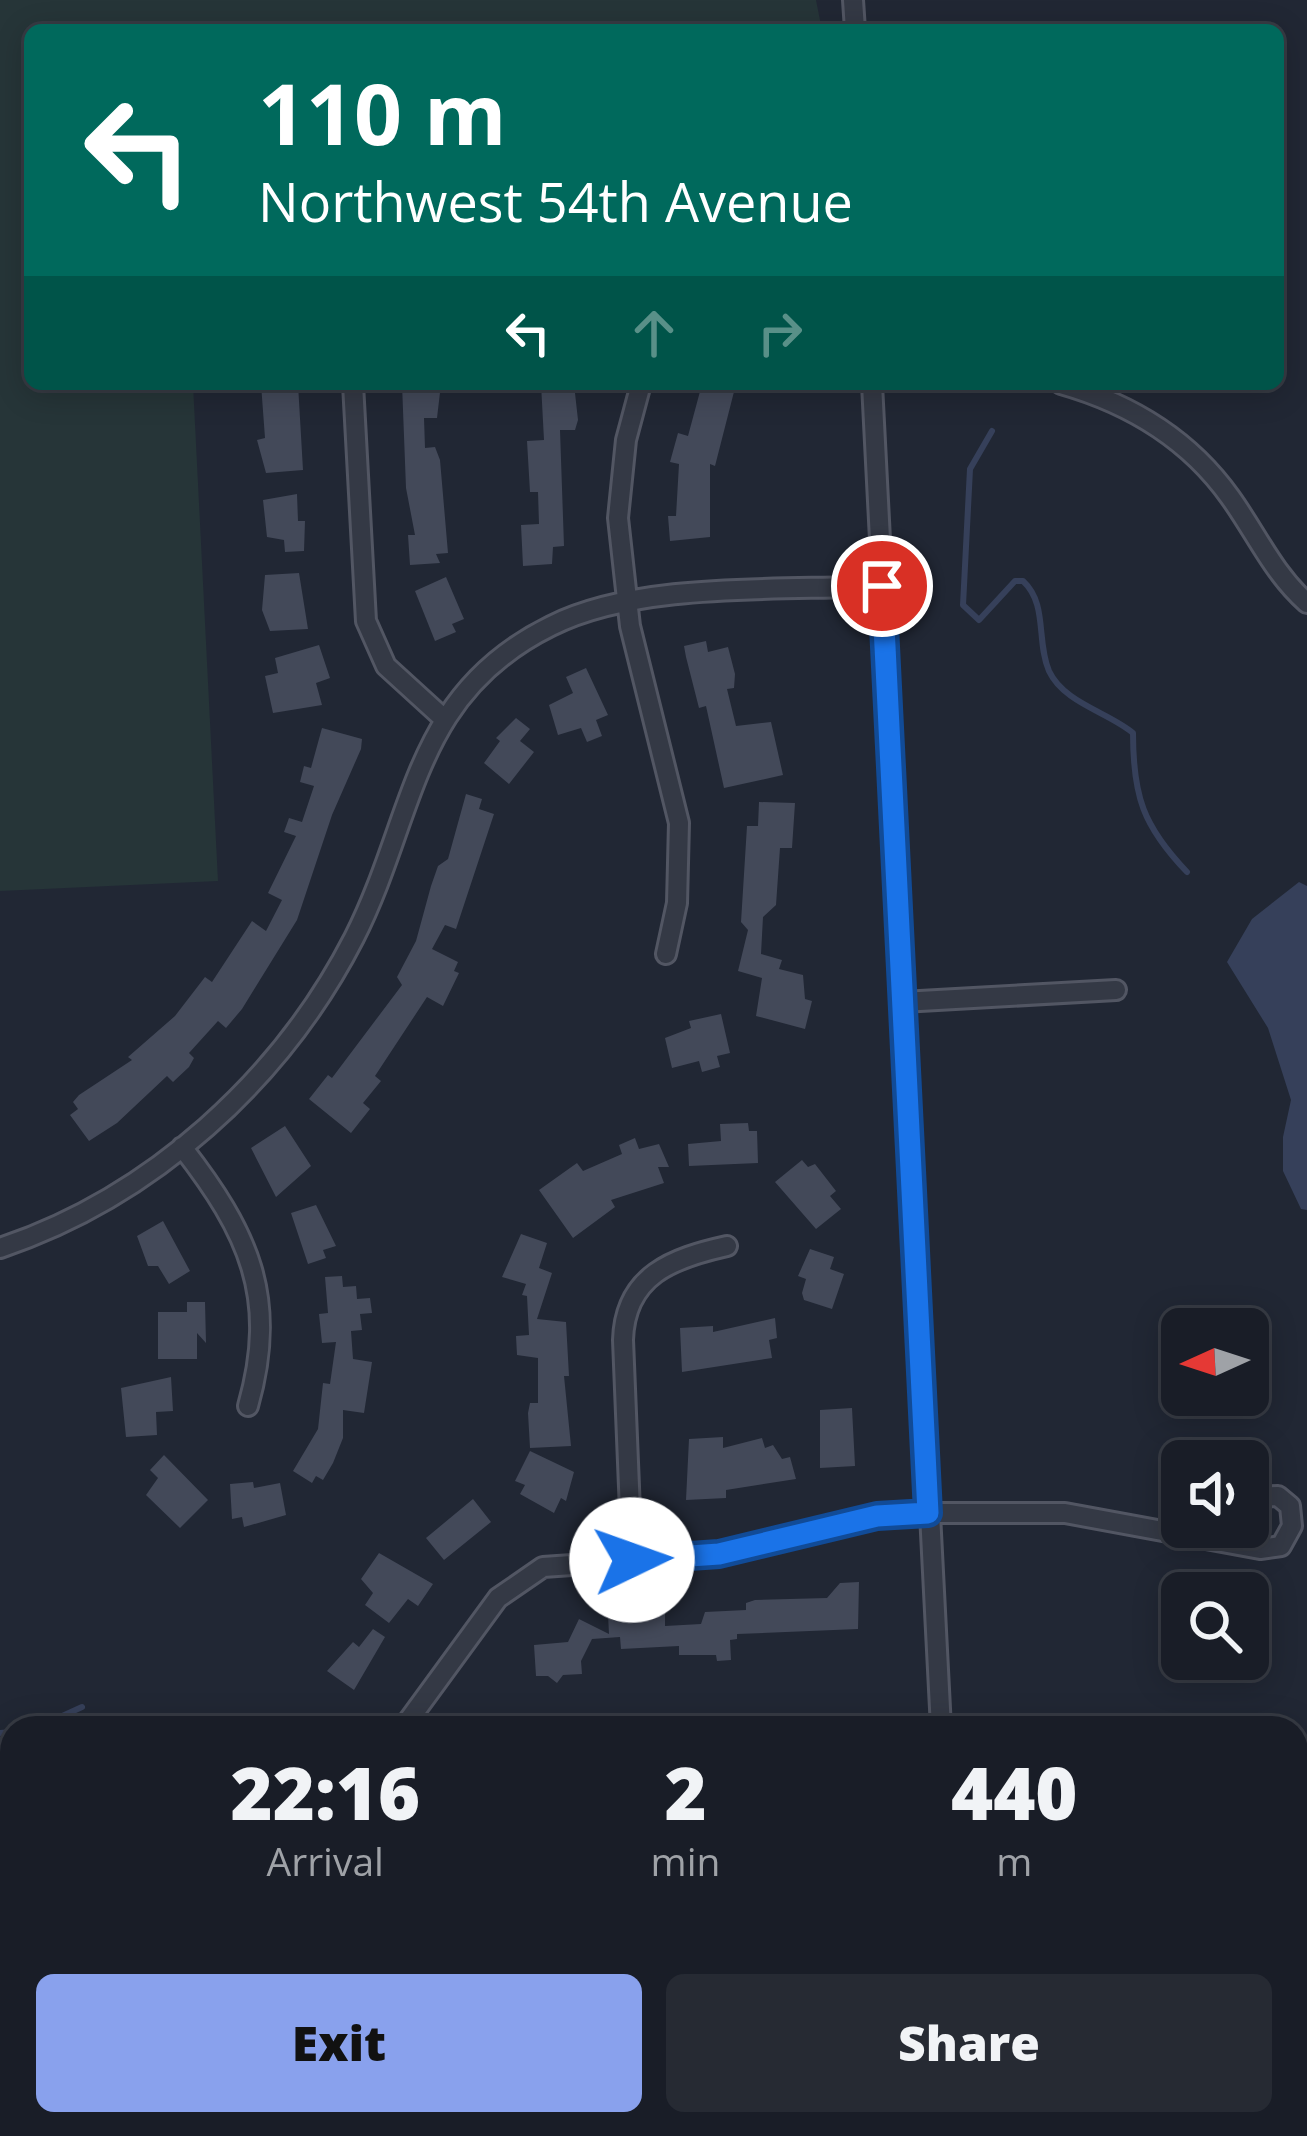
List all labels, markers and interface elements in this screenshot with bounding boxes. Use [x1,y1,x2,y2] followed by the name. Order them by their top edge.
[258,55,506,170] text: 110 m
[60,72,216,228] icon: left
[258,164,853,238] text: Northwest 54th Avenue
[495,300,561,366] icon: left
[621,300,687,366] icon: ahead
[747,300,813,366] icon: right
[831,535,933,637] pin
[849,553,915,619] icon: arrive
[1161,1308,1269,1416] north arrow
[1161,1308,1269,1680] map controls
[1161,1440,1269,1548] button: sound
[569,1497,695,1623] position arrow
[1161,1572,1269,1680] button: search
[231,1743,420,1841] text: 22:16
[664,1743,707,1841] text: 2
[951,1743,1078,1841] text: 440
[267,1834,384,1887] text: Arrival
[651,1834,720,1887] text: min
[996,1834,1032,1887] text: m
[36,1974,642,2112] button: Exit
[666,1974,1272,2112] button: Share

